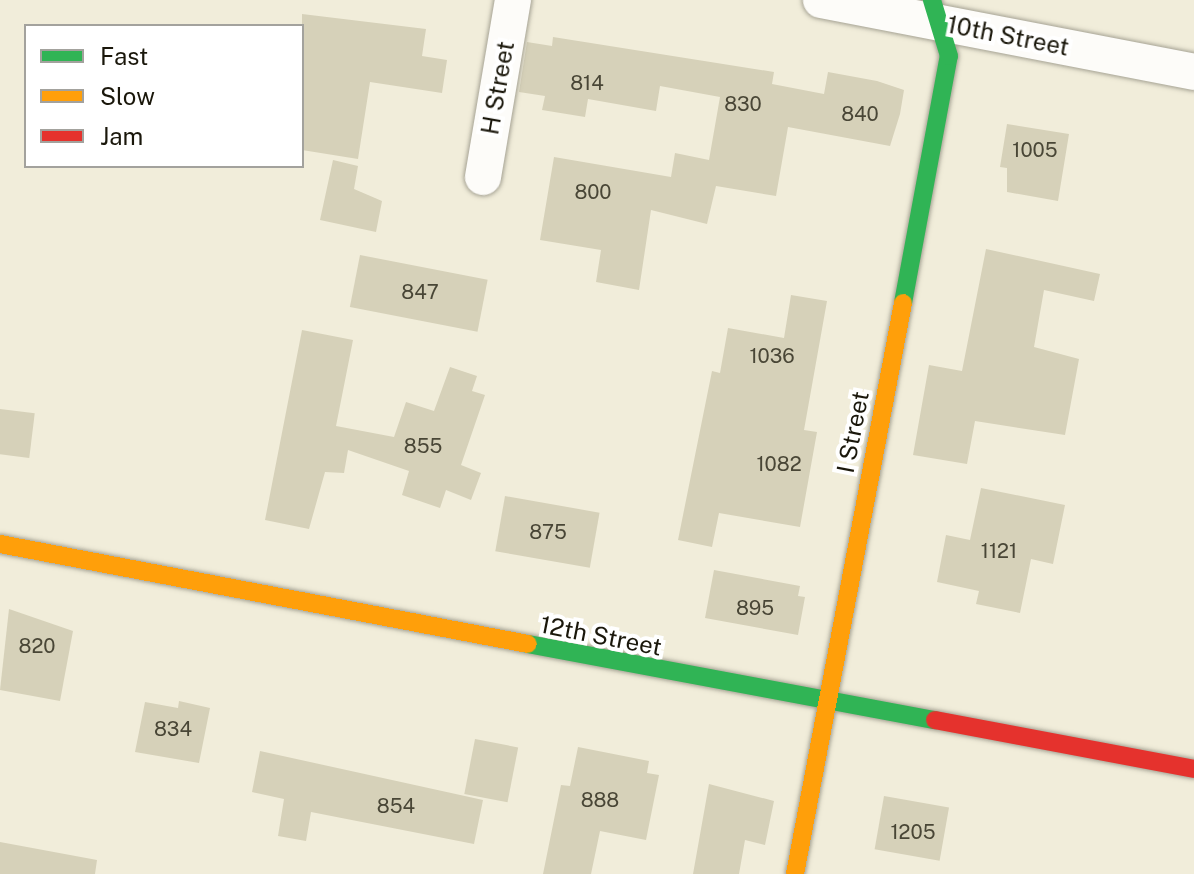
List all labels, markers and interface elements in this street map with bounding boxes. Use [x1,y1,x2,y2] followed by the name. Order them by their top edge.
[945,10,1071,62] street label: 10th Street
[24,24,304,168] legend
[476,39,520,137] street label: H Street
[100,42,148,70] text: Fast
[570,71,604,95] house number: 814
[100,82,155,110] text: Slow
[724,92,762,116] house number: 830
[841,102,879,126] house number: 840
[100,122,143,150] text: Jam
[1012,138,1058,162] house number: 1005
[574,180,612,204] house number: 800
[401,280,439,304] house number: 847
[749,344,795,368] house number: 1036
[831,389,875,475] street label: I Street
[404,434,442,458] house number: 855
[756,452,802,476] house number: 1082
[529,520,567,544] house number: 875
[981,539,1017,563] house number: 1121
[736,596,774,620] house number: 895
[538,610,664,662] street label: 12th Street
[18,634,56,658] house number: 820
[154,717,192,741] house number: 834
[581,788,619,812] house number: 888
[377,794,415,818] house number: 854
[890,820,936,844] house number: 1205

